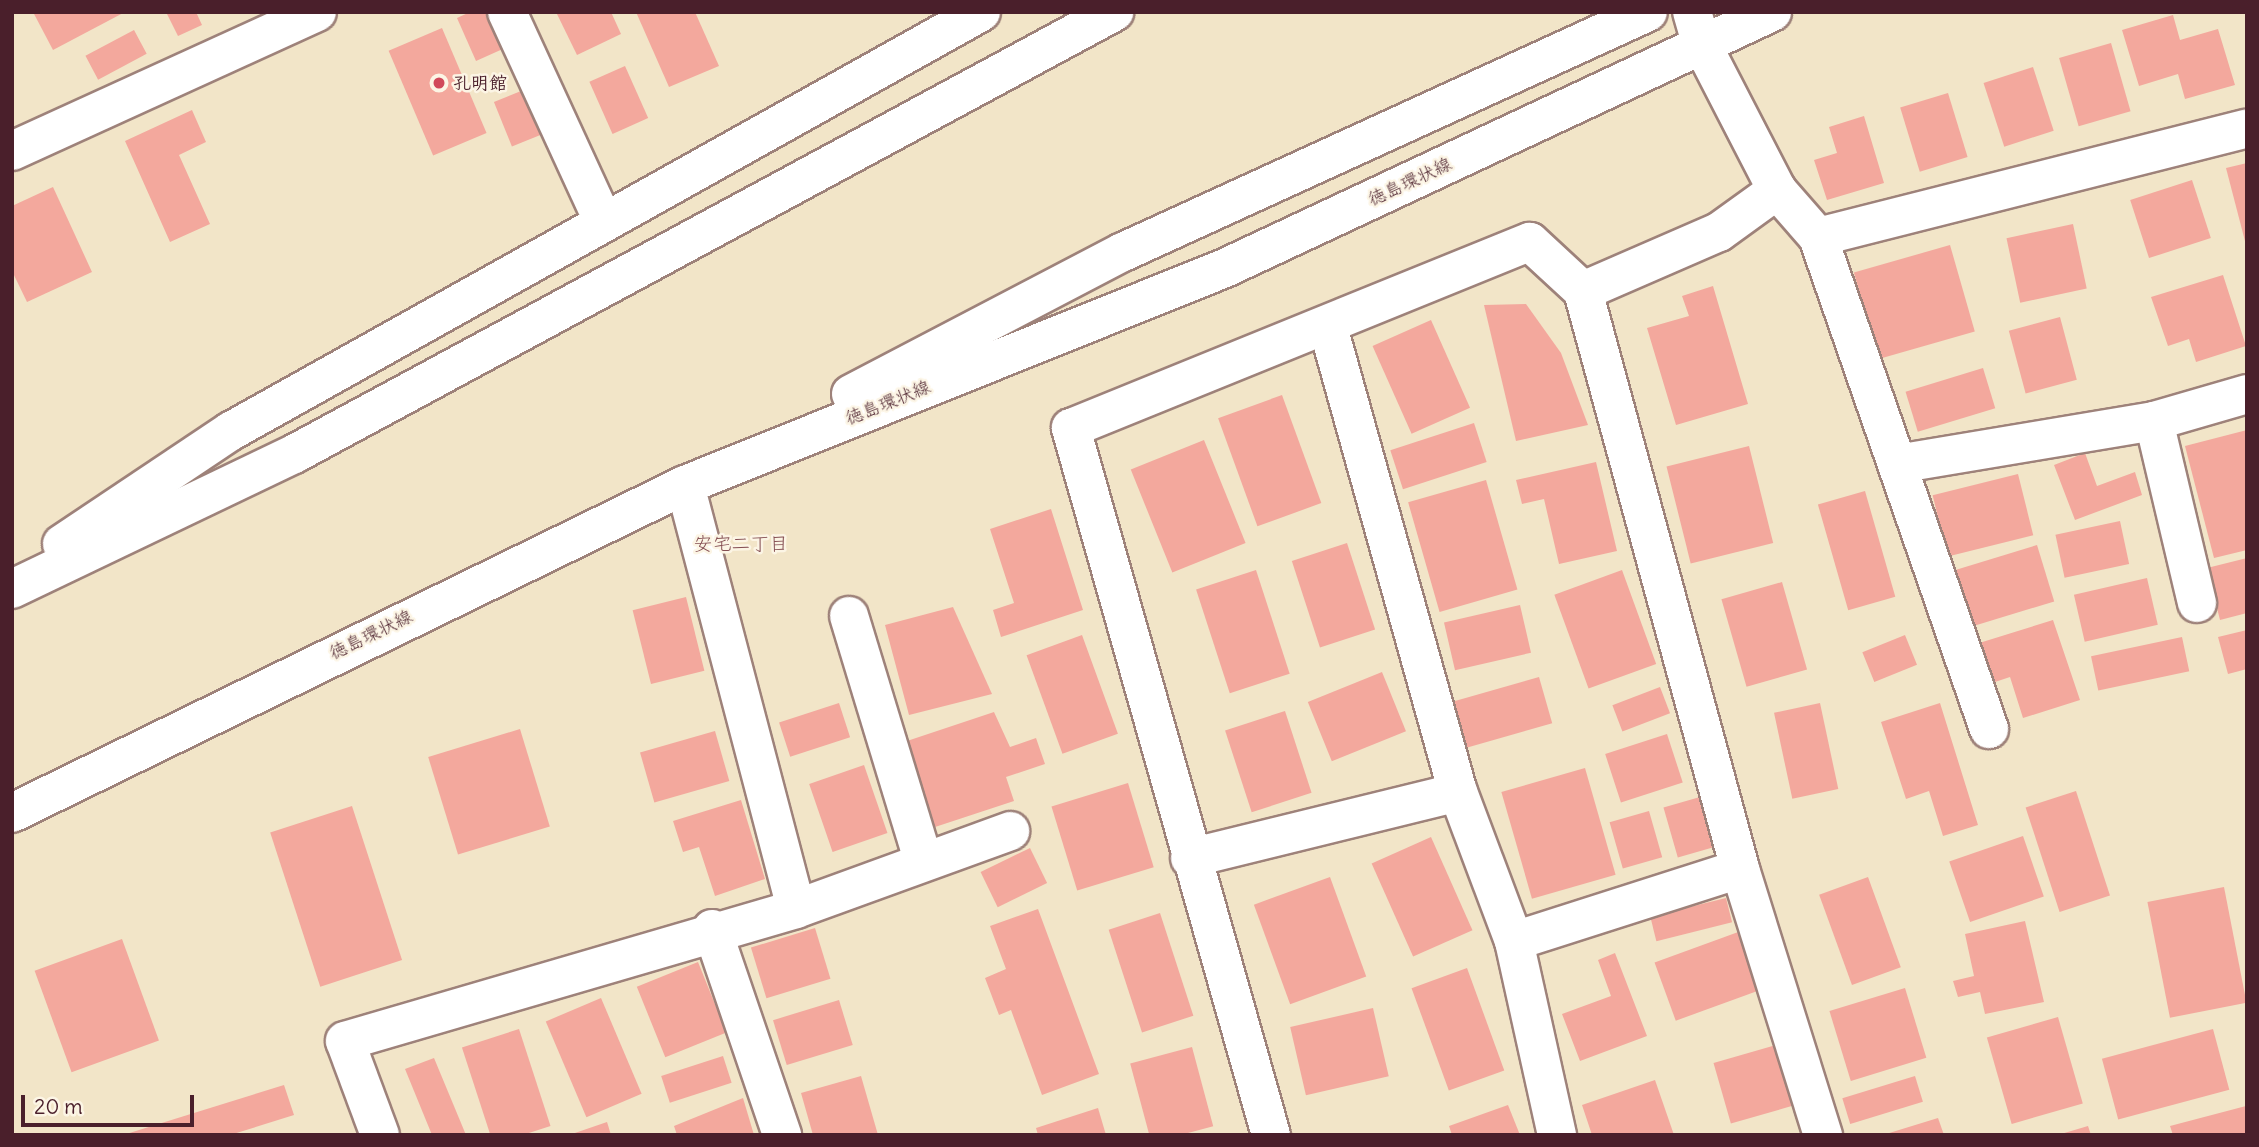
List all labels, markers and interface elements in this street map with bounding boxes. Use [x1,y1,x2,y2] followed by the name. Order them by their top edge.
[453,72,507,94] place label: 孔明館
[431,75,447,91] marker: 孔明館
[1365,153,1455,211] street label: 徳島環状線
[842,376,934,430] street label: 徳島環状線
[694,533,788,555] district label: 安宅二丁目
[326,606,416,664] street label: 徳島環状線
[24,1080,198,1124] scale bar
[34,1093,83,1120] text: 20 m

